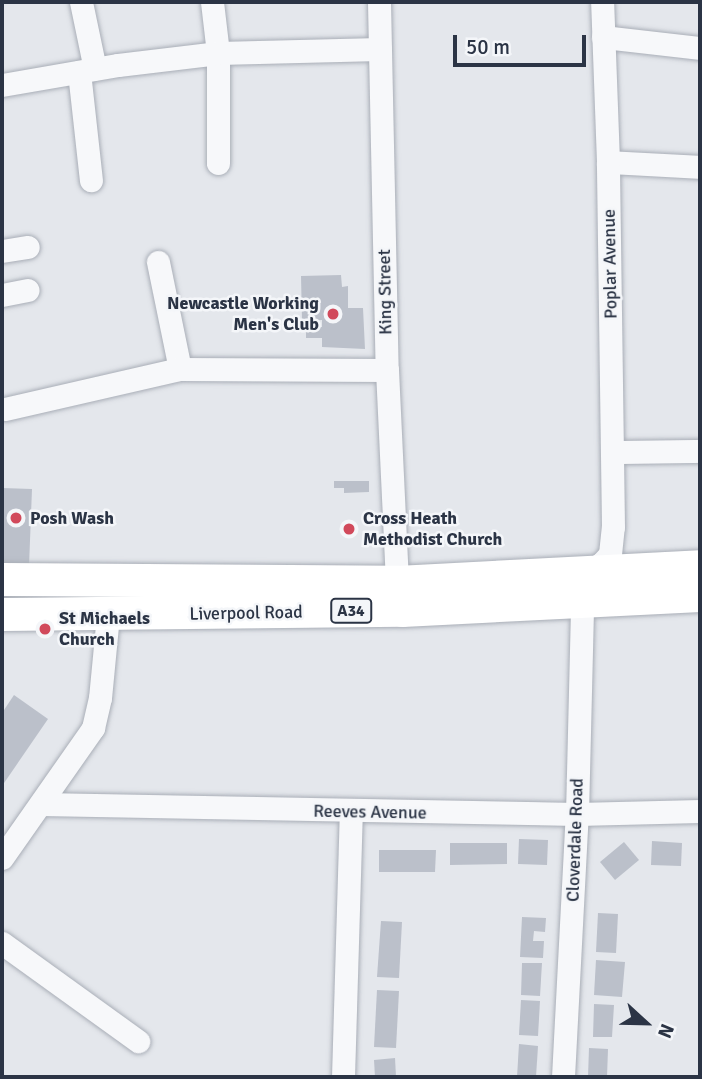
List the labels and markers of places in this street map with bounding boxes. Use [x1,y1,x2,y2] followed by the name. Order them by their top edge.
[167,293,319,336] place label: Newcastle Working Men's Club
[325,306,341,322] marker: Newcastle Working Men's Club
[30,507,114,529] place label: Posh Wash
[363,508,502,550] place label: Cross Heath Methodist Church
[8,510,24,526] marker: Posh Wash
[341,521,357,537] marker: Cross Heath Methodist Church
[59,608,150,650] place label: St Michaels Church
[37,621,53,637] marker: St Michaels Church

